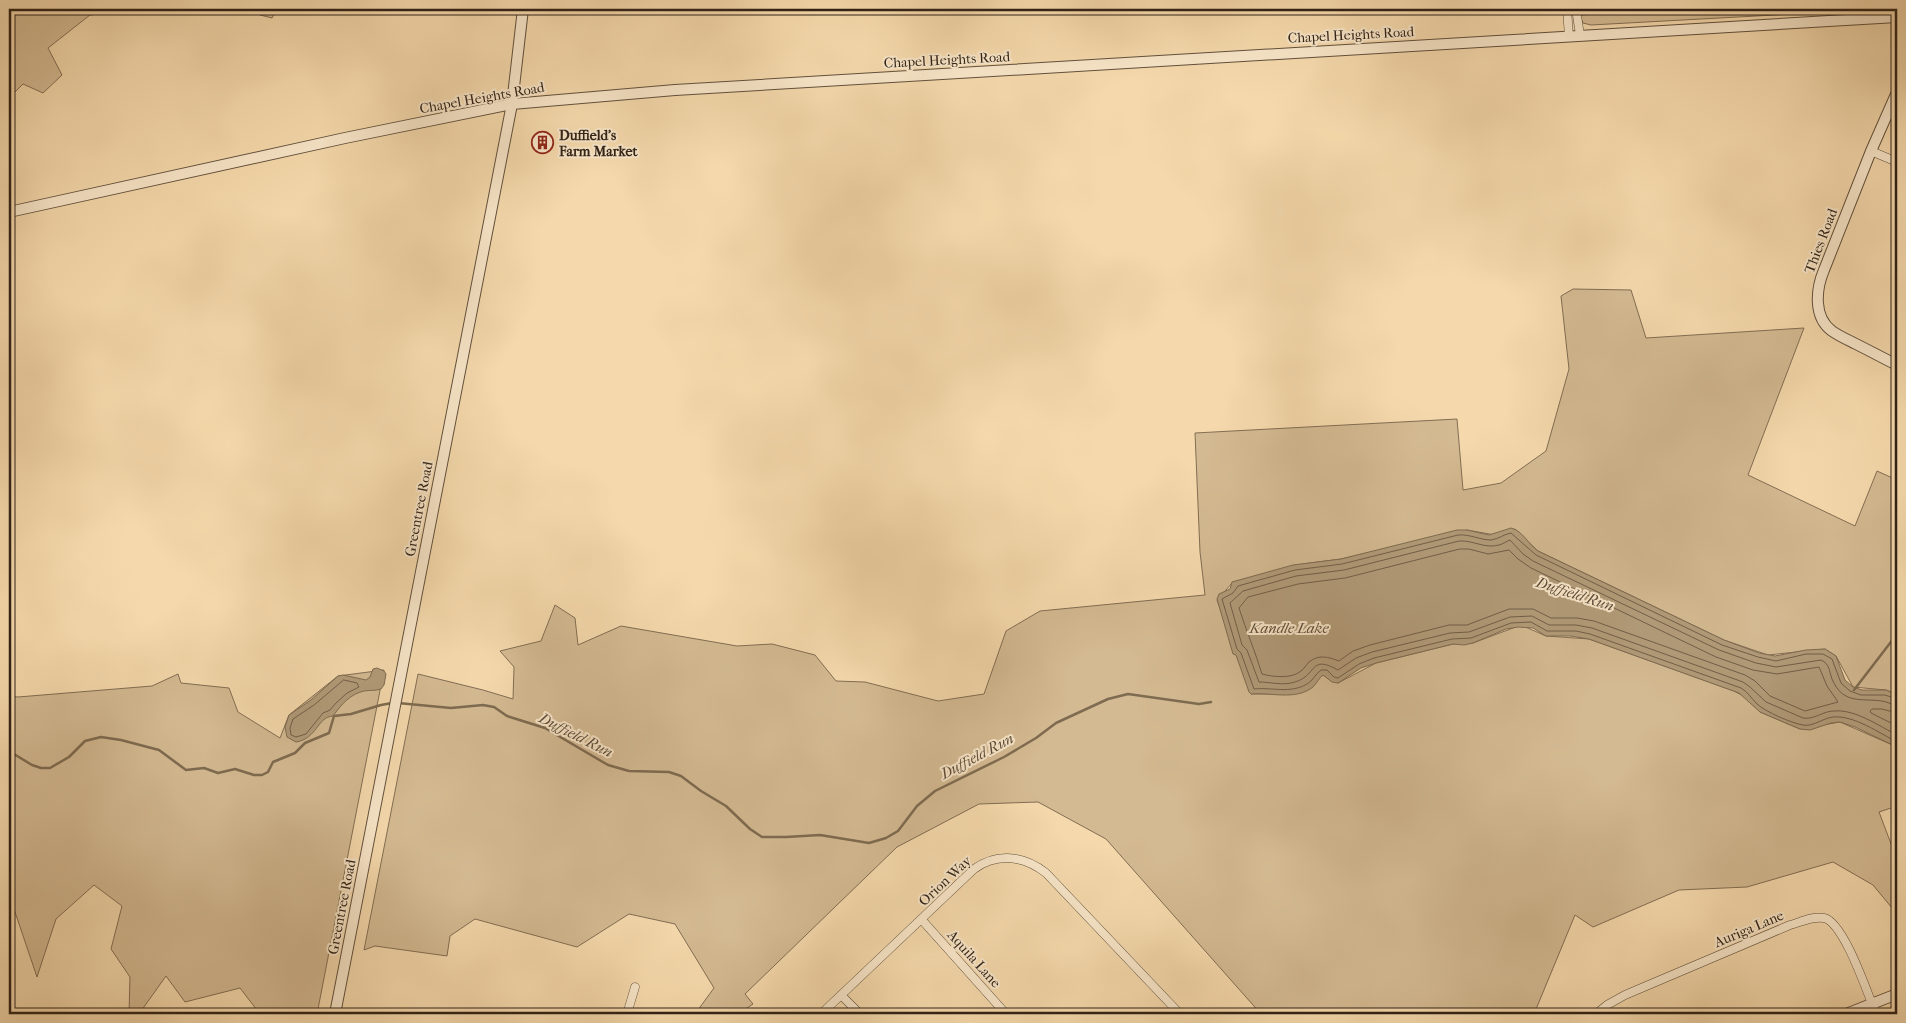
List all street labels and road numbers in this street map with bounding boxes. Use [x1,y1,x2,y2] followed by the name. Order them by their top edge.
[1287,23,1415,47] street label: Chapel Heights Road
[883,48,1011,72] street label: Chapel Heights Road
[418,79,546,117] street label: Chapel Heights Road
[1801,206,1841,276] street label: Thies Road
[401,460,437,558] street label: Greentree Road
[915,852,975,910] street label: Orion Way
[324,858,360,956] street label: Greentree Road
[1711,907,1786,952] street label: Auriga Lane
[943,926,1004,991] street label: Aquila Lane

